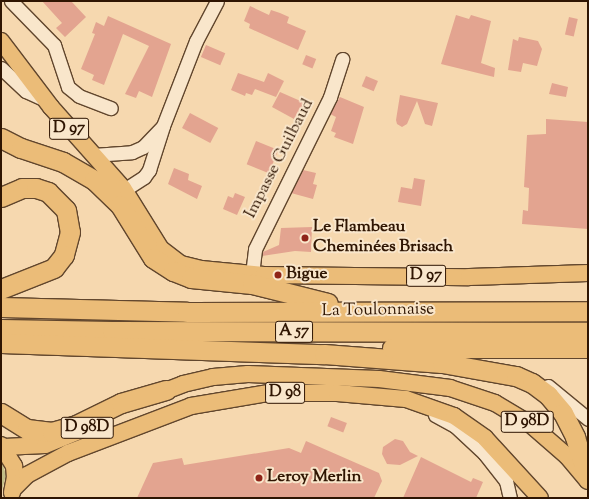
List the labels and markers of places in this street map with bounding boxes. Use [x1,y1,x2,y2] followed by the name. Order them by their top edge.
[313,218,453,258] place label: Le Flambeau Cheminées Brisach
[300,233,310,243] marker: Le Flambeau Cheminées Brisach
[286,265,327,285] place label: Bigue
[273,270,283,280] marker: Bigue
[267,468,362,488] place label: Leroy Merlin
[254,473,264,483] marker: Leroy Merlin

